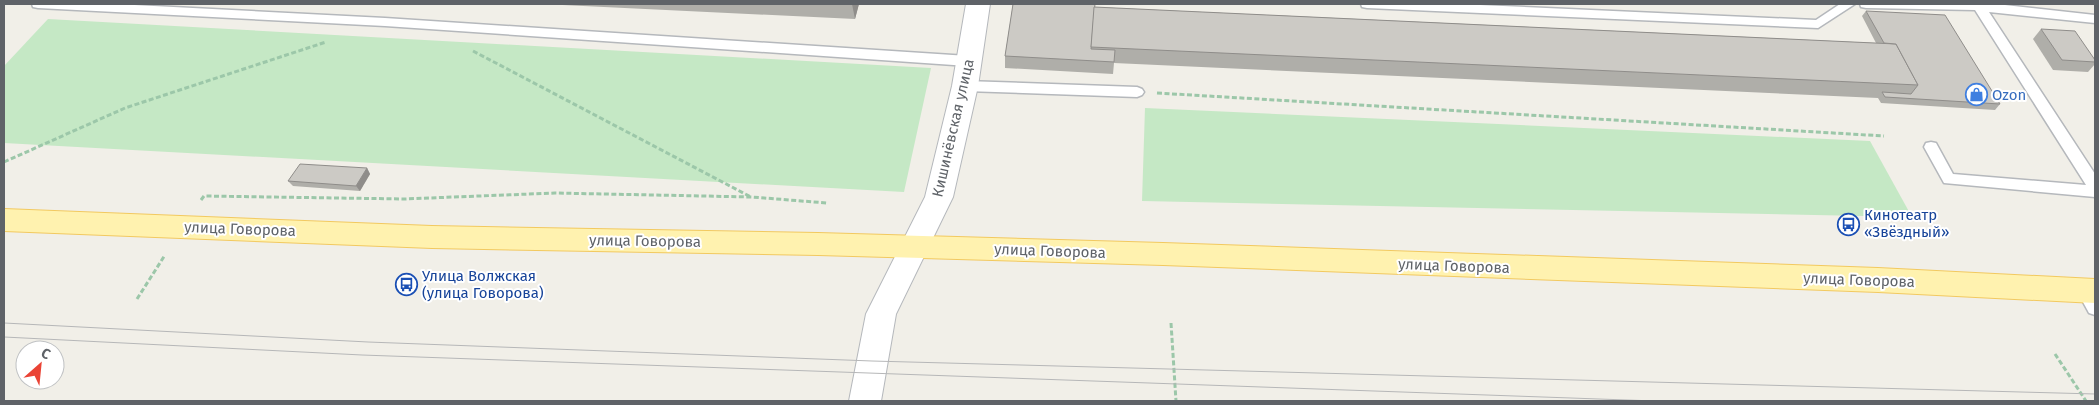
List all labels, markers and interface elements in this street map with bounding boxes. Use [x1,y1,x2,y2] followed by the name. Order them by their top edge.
[928,57,978,199] street label: Кишинёвская улица
[1964,83,1988,107] shop icon: Ozon
[1992,86,2026,104] place label: Ozon
[1864,206,1949,241] place label: Кинотеатр «Звёздный»
[1836,212,1860,236] bus stop icon: Кинотеатр «Звёздный»
[184,218,296,240] street label: улица Говорова
[589,231,701,251] street label: улица Говорова
[994,240,1106,262] street label: улица Говорова
[1398,255,1510,277] street label: улица Говорова
[422,267,544,302] place label: Улица Волжская (улица Говорова)
[1803,269,1915,291] street label: улица Говорова
[394,273,418,297] bus stop icon: Улица Волжская (улица Говорова)
[15,340,65,390] north arrow
[38,344,53,363] text: С

